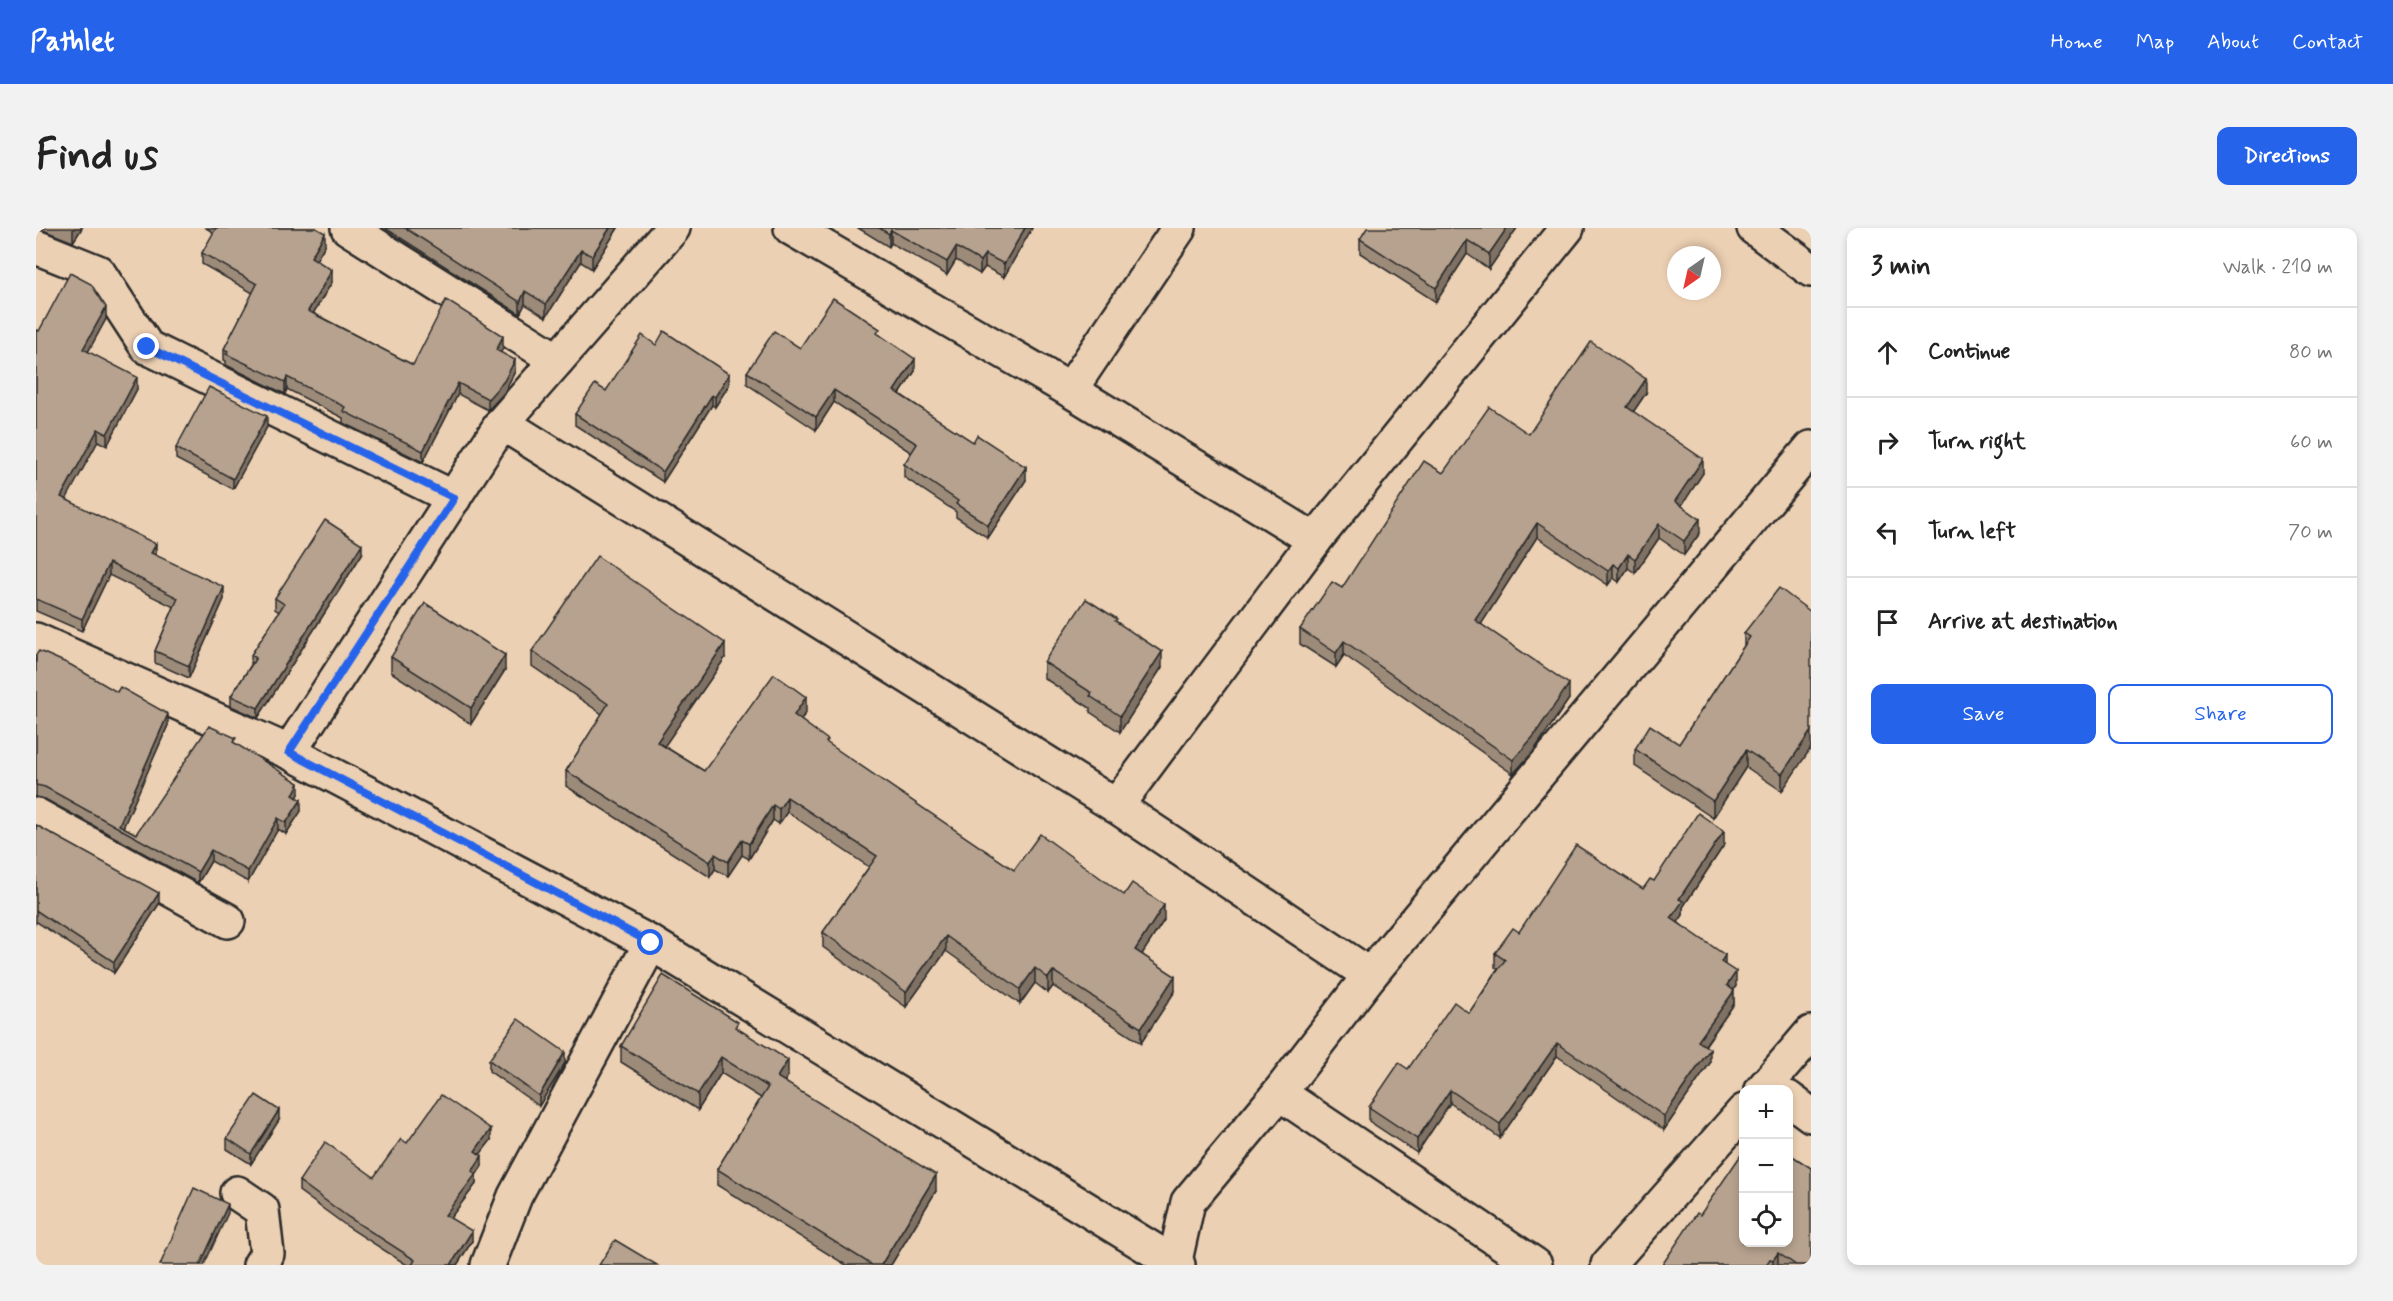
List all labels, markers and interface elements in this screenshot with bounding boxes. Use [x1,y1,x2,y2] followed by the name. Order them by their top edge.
[30,24,114,61] text: Pathlet
[2051,28,2103,56] text: Home
[2136,28,2174,56] text: Map
[2207,28,2259,56] text: About
[2292,28,2363,56] text: Contact
[2217,127,2357,185] button: Directions
[36,129,158,184] text: Find us
[1667,246,1721,300] north arrow
[1871,250,1931,284] text: 3 min
[2223,254,2333,281] text: Walk · 210 m
[133,333,159,359] route end
[1871,336,1904,369] icon: ahead
[1928,338,2010,366] text: Continue
[2289,339,2333,366] text: 80 m
[1871,426,1904,459] icon: right
[1928,428,2026,456] text: Turn right
[2290,429,2333,456] text: 60 m
[1871,516,1904,549] icon: left
[1928,518,2016,546] text: Turn left
[2288,519,2333,546] text: 70 m
[1871,606,1904,639] icon: arrive
[1928,608,2118,636] text: Arrive at destination
[1871,684,2096,744] button: Save
[2108,684,2333,744] button: Share
[637,929,663,955] route start
[1739,1085,1793,1247] map controls
[1739,1085,1793,1139] button: +
[1739,1139,1793,1193] button: −
[1739,1193,1793,1247] button: locate

